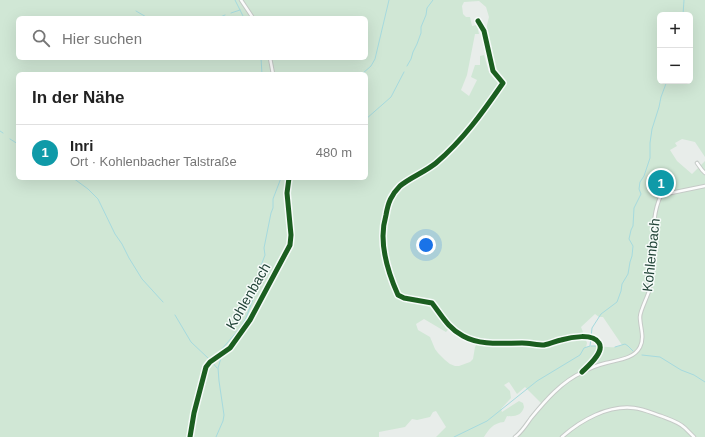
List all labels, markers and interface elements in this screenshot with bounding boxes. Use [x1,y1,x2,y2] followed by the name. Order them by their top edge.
[657,12,693,84] map controls
[657,12,693,48] button: +
[16,16,368,60] search box
[30,27,52,49] icon: search
[62,30,142,47] text: Hier suchen
[657,48,693,84] button: −
[32,88,125,107] text: In der Nähe
[70,137,93,154] text: Inri
[41,145,49,160] text: 1
[316,145,352,160] text: 480 m
[70,154,237,169] text: Ort · Kohlenbacher Talstraße
[648,168,674,198] pin: 1
[639,217,663,293] street label: Kohlenbach
[416,235,436,255] your location
[223,260,273,332] street label: Kohlenbach

